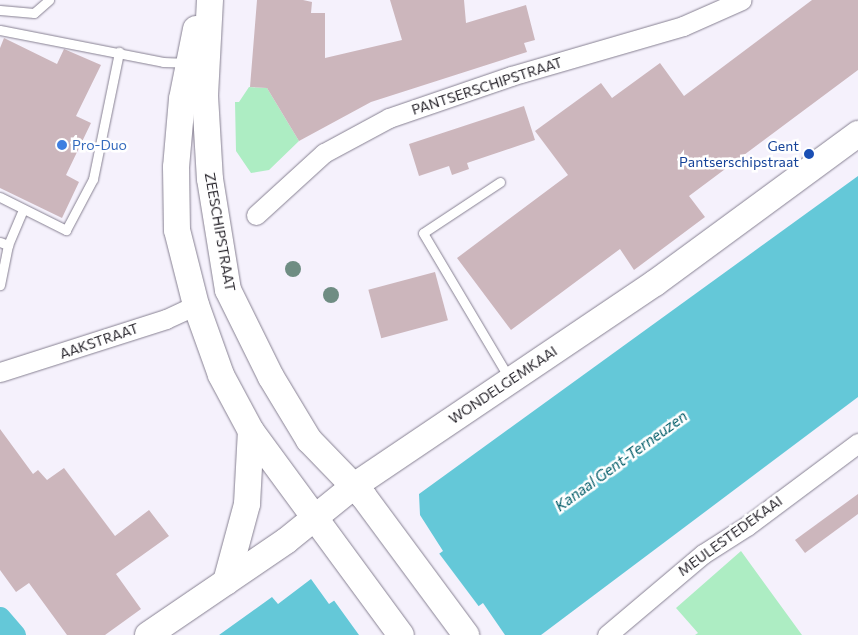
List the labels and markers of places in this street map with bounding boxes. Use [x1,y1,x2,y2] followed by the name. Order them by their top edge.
[72,137,127,153] place label: Pro-Duo
[679,138,799,170] place label: Gent Pantserschipstraat
[56,139,68,151] marker: Pro-Duo
[803,148,815,160] marker: Gent Pantserschipstraat

